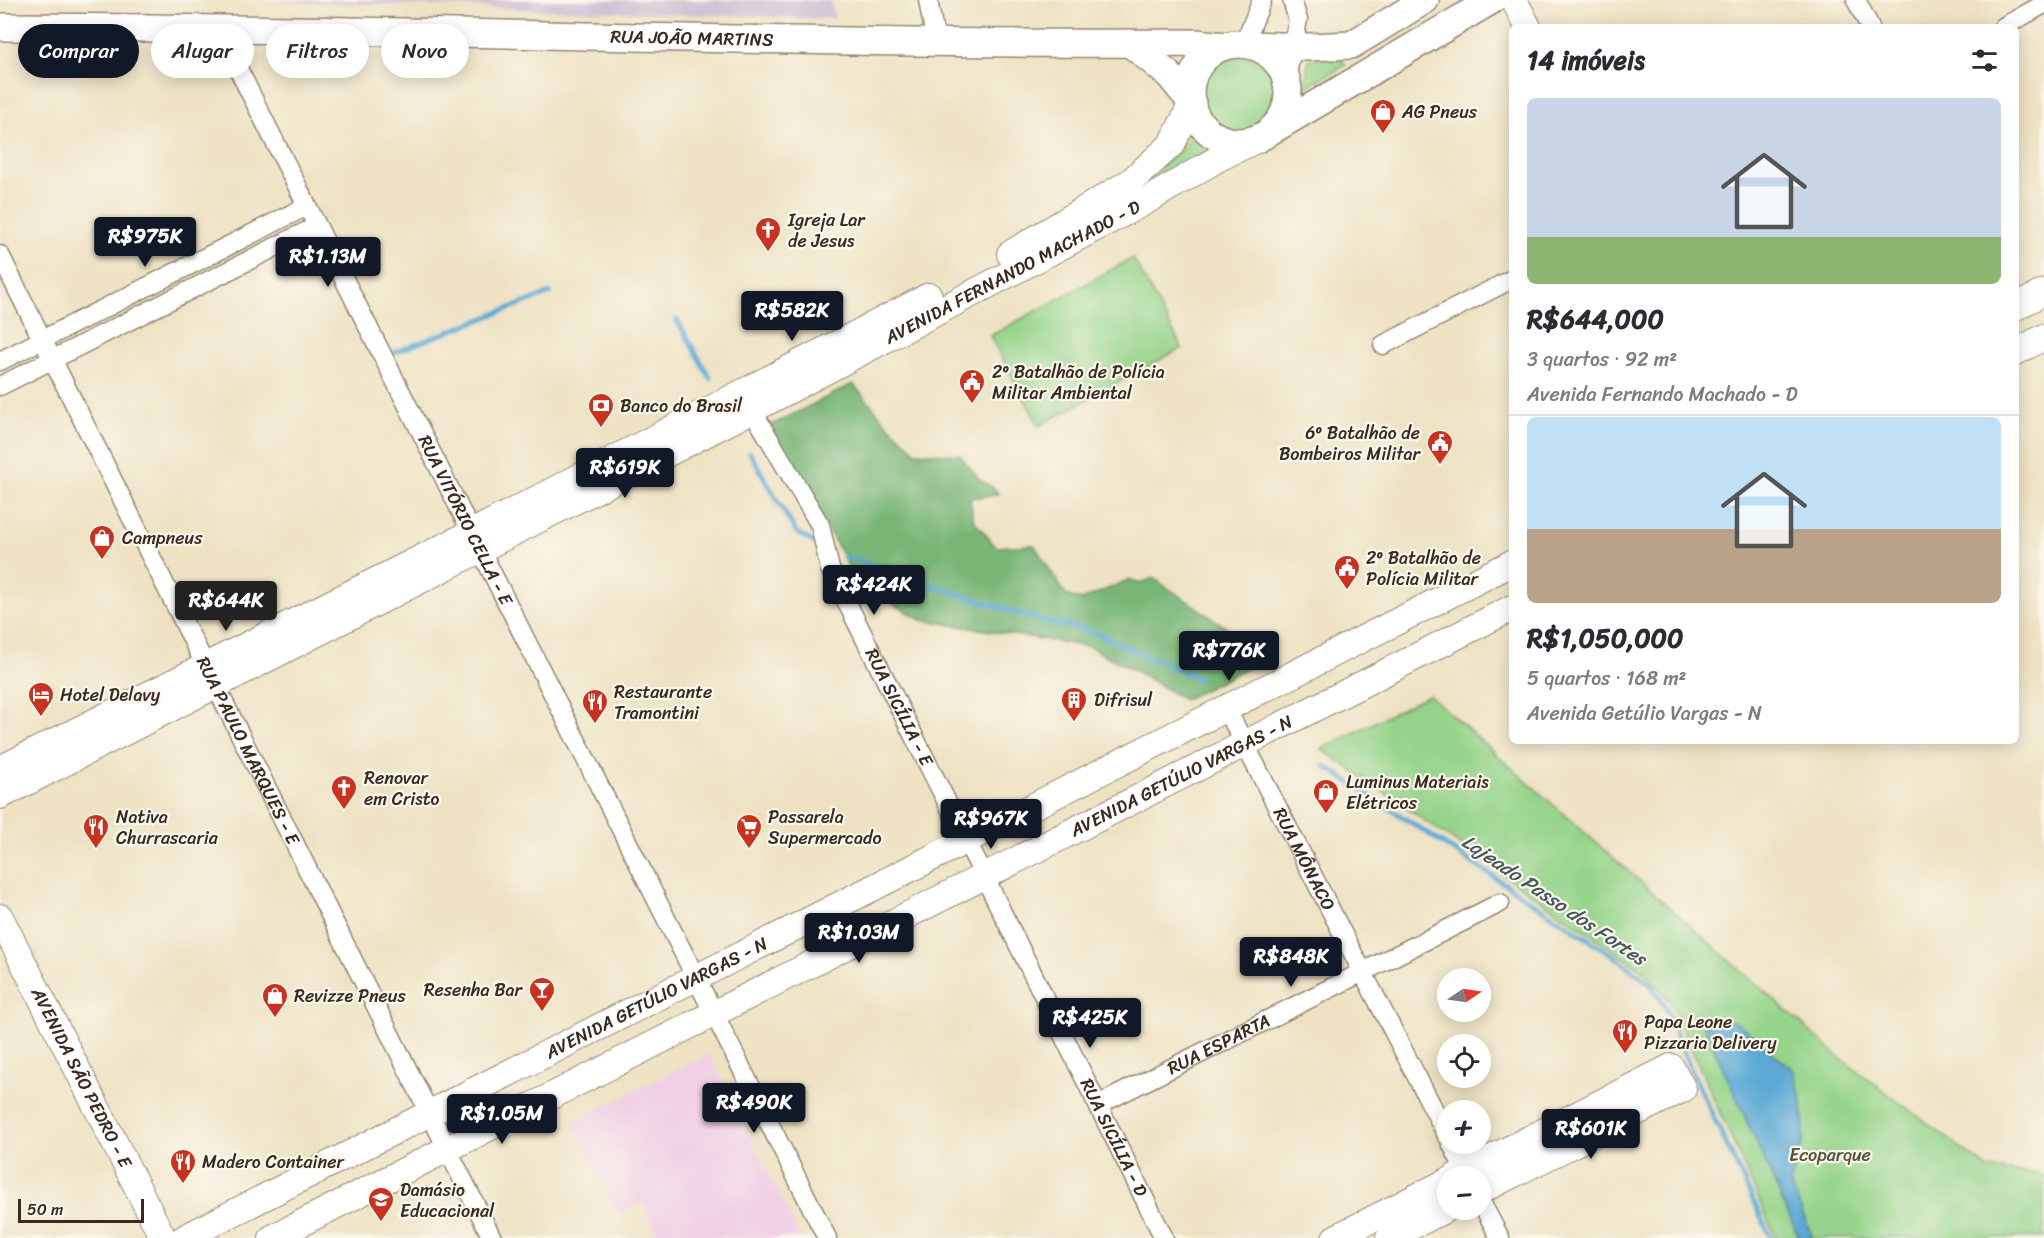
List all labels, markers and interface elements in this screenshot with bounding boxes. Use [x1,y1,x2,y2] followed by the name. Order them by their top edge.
[610,20,774,56] street label: RUA JOÃO MARTINS
[18,24,139,78] chip: Comprar
[151,24,254,78] chip: Alugar
[266,24,369,78] chip: Filtros
[381,24,469,78] chip: Novo
[1527,37,1645,83] text: 14 imóveis
[1968,44,2001,77] icon: filters
[1401,96,1478,128] place label: AG Pneus
[1368,97,1398,135] shop icon: AG Pneus
[1710,137,1818,245] icon: home
[878,191,1146,354] street label: AVENIDA FERNANDO MACHADO - D
[787,204,866,257] place label: Igreja Lar de Jesus
[753,215,783,253] church icon: Igreja Lar de Jesus
[96,217,194,268] pin: R$975K
[108,219,182,254] text: R$975K
[273,237,383,288] pin: R$1.13M
[290,239,366,274] text: R$1.13M
[743,291,841,342] pin: R$582K
[755,293,829,328] text: R$582K
[1527,296,1664,342] text: R$644,000
[1527,342,1677,377] text: 3 quartos · 92 m²
[992,356,1165,409] place label: 2º Batalhão de Polícia Militar Ambiental
[957,367,987,405] public building icon: 2º Batalhão de Polícia Militar Ambiental
[1527,377,1797,412] text: Avenida Fernando Machado - D
[620,390,743,422] place label: Banco do Brasil
[586,391,616,429] bank icon: Banco do Brasil
[1279,417,1422,470] place label: 6º Batalhão de Bombeiros Militar
[1425,428,1455,466] public building icon: 6º Batalhão de Bombeiros Militar
[409,429,522,612] street label: RUA VITÓRIO CELLA - E
[576,448,674,499] pin: R$619K
[590,450,660,485] text: R$619K
[1710,456,1818,564] icon: home
[122,522,203,554] place label: Campneus
[87,523,117,561] shop icon: Campneus
[1366,542,1481,595] place label: 2º Batalhão de Polícia Militar
[1332,553,1362,591] public building icon: 2º Batalhão de Polícia Militar
[825,565,923,616] pin: R$424K
[837,567,911,602] text: R$424K
[177,581,275,632] pin: R$644K
[189,583,263,618] text: R$644K
[1527,615,1683,661] text: R$1,050,000
[1180,631,1278,682] pin: R$776K
[1193,633,1265,668] text: R$776K
[856,643,943,772] street label: RUA SICÍLIA - E
[187,651,309,851] street label: RUA PAULO MARQUES - E
[1527,661,1686,696] text: 5 quartos · 168 m²
[614,676,712,729] place label: Restaurante Tramontini
[60,679,161,711] place label: Hotel Delavy
[26,680,56,718] hotel icon: Hotel Delavy
[1094,684,1153,716] place label: Difrisul
[1059,685,1089,723] building icon: Difrisul
[580,687,610,725] restaurant icon: Restaurante Tramontini
[1527,696,1762,731] text: Avenida Getúlio Vargas - N
[1063,706,1299,846] street label: AVENIDA GETÚLIO VARGAS - N
[364,762,440,815] place label: Renovar em Cristo
[1346,766,1489,819] place label: Luminus Materiais Elétricos
[329,773,359,811] church icon: Renovar em Cristo
[1311,777,1341,815] shop icon: Luminus Materiais Elétricos
[942,799,1040,850] pin: R$967K
[116,801,219,854] place label: Nativa Churrascaria
[768,801,882,854] place label: Passarela Supermercado
[955,801,1027,836] text: R$967K
[1264,802,1344,916] street label: RUA MÔNACO
[81,812,111,850] restaurant icon: Nativa Churrascaria
[734,812,764,850] supermarket icon: Passarela Supermercado
[1454,825,1656,977] water label: Lajeado Passo dos Fortes
[804,913,914,964] pin: R$1.03M
[819,915,899,950] text: R$1.03M
[539,928,774,1068] street label: AVENIDA GETÚLIO VARGAS - N
[1242,937,1340,988] pin: R$848K
[1254,939,1328,974] text: R$848K
[1437,968,1491,1022] north arrow
[1437,968,1491,1220] map controls
[424,974,524,1006] place label: Resenha Bar
[527,975,557,1013] bar icon: Resenha Bar
[294,980,406,1012] place label: Revizze Pneus
[22,981,141,1174] street label: AVENIDA SÃO PEDRO - E
[260,981,290,1019] shop icon: Revizze Pneus
[1041,998,1139,1049] pin: R$425K
[1053,1000,1127,1035] text: R$425K
[1161,1005,1276,1084] street label: RUA ESPARTA
[1644,1006,1777,1059] place label: Papa Leone Pizzaria Delivery
[1610,1017,1640,1055] restaurant icon: Papa Leone Pizzaria Delivery
[1437,1034,1491,1088] button: locate
[1071,1073,1157,1202] street label: RUA SICÍLIA - D
[705,1083,803,1134] pin: R$490K
[716,1085,792,1120] text: R$490K
[447,1094,557,1145] pin: R$1.05M
[461,1096,543,1131] text: R$1.05M
[1437,1100,1491,1154] button: +
[1542,1109,1640,1160] pin: R$601K
[1556,1111,1626,1146] text: R$601K
[1789,1139,1871,1171] park label: Ecoparque
[202,1146,345,1178] place label: Madero Container
[168,1147,198,1185] restaurant icon: Madero Container
[1437,1166,1491,1220] button: −
[400,1174,495,1227] place label: Damásio Educacional
[366,1185,396,1223] school or university icon: Damásio Educacional
[27,1195,63,1224] text: 50 m
[18,1196,144,1224] scale bar

